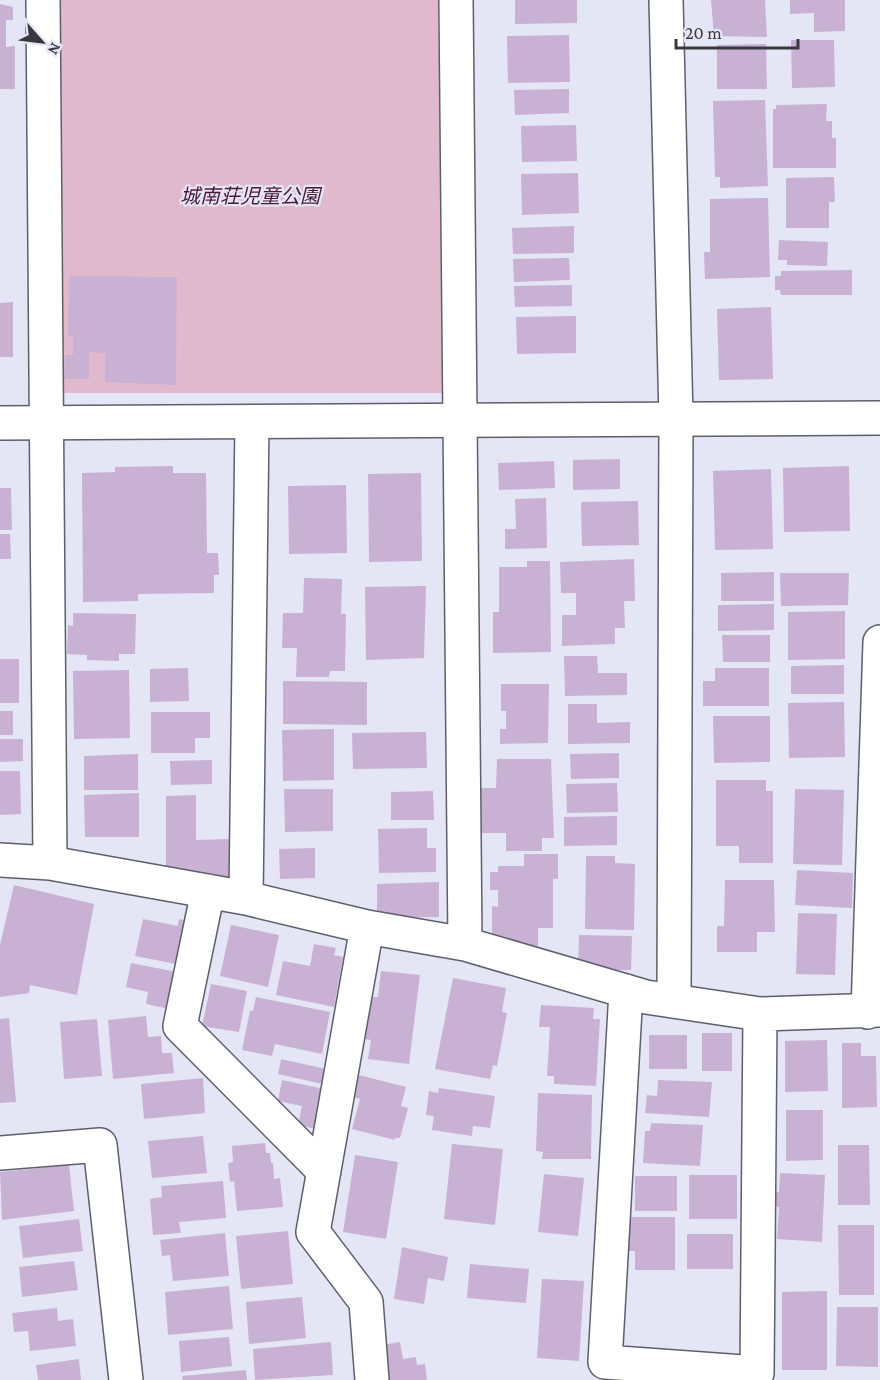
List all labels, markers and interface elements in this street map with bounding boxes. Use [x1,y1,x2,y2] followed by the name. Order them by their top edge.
[12,12,72,72] north arrow
[676,12,798,50] scale bar
[685,23,722,43] text: 20 m
[45,40,65,58] text: N
[180,185,323,207] park label: 城南荘児童公園

